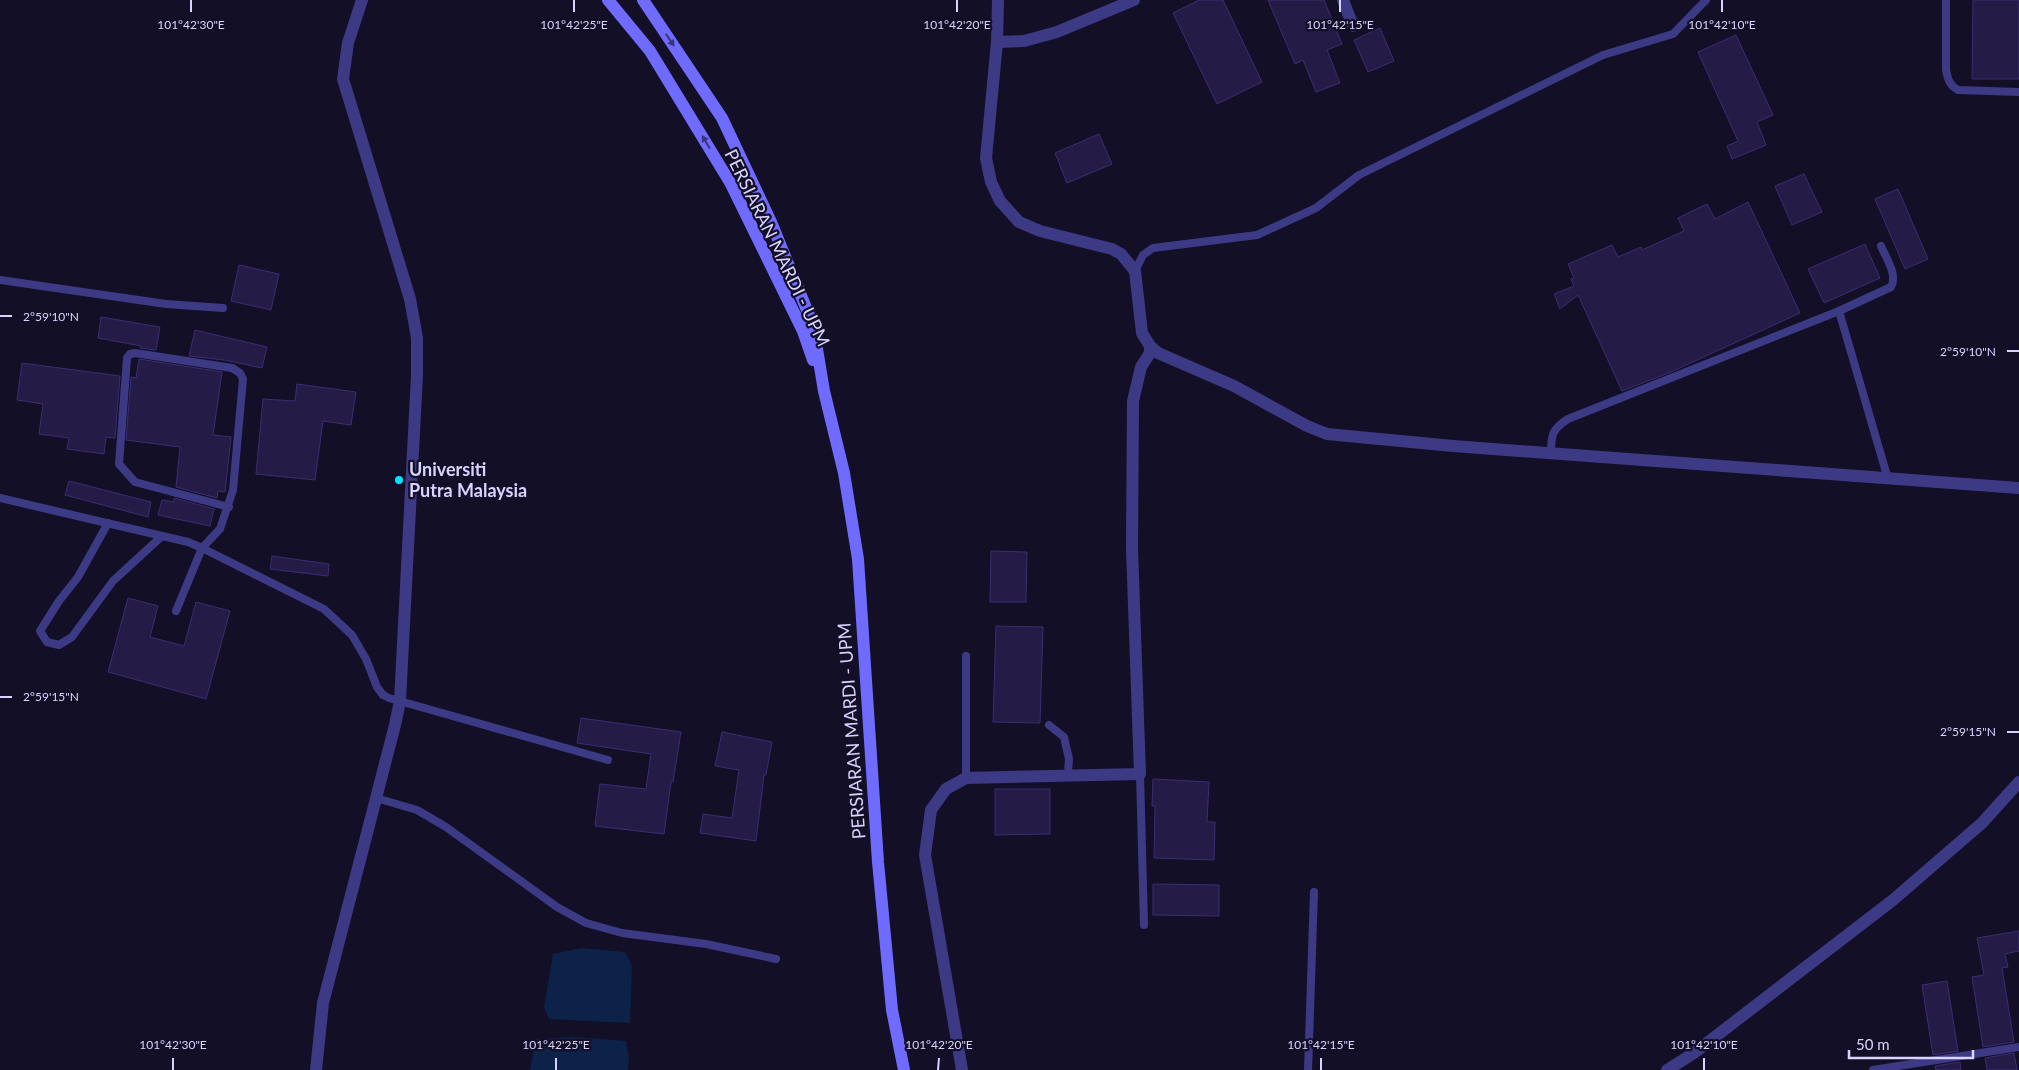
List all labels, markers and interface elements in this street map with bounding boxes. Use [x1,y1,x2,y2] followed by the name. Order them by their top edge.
[157,17,225,32] text: 101°42'30"E
[540,17,608,32] text: 101°42'25"E
[923,17,991,32] text: 101°42'20"E
[1306,17,1374,32] text: 101°42'15"E
[1688,17,1756,32] text: 101°42'10"E
[665,34,675,47] one-way arrow
[701,136,710,149] one-way arrow
[720,145,835,350] street label: PERSIARAN MARDI - UPM
[23,309,79,324] text: 2°59'10"N
[1940,344,1996,359] text: 2°59'10"N
[409,458,527,501] place label: Universiti Putra Malaysia
[393,474,405,486] marker: Universiti Putra Malaysia
[832,622,870,840] street label: PERSIARAN MARDI - UPM
[23,689,79,704] text: 2°59'15"N
[1940,724,1996,739] text: 2°59'15"N
[1849,1028,1973,1060] scale bar
[1856,1035,1890,1053] text: 50 m
[139,1037,207,1052] text: 101°42'30"E
[522,1037,590,1052] text: 101°42'25"E
[905,1037,973,1052] text: 101°42'20"E
[1287,1037,1355,1052] text: 101°42'15"E
[1670,1037,1738,1052] text: 101°42'10"E

